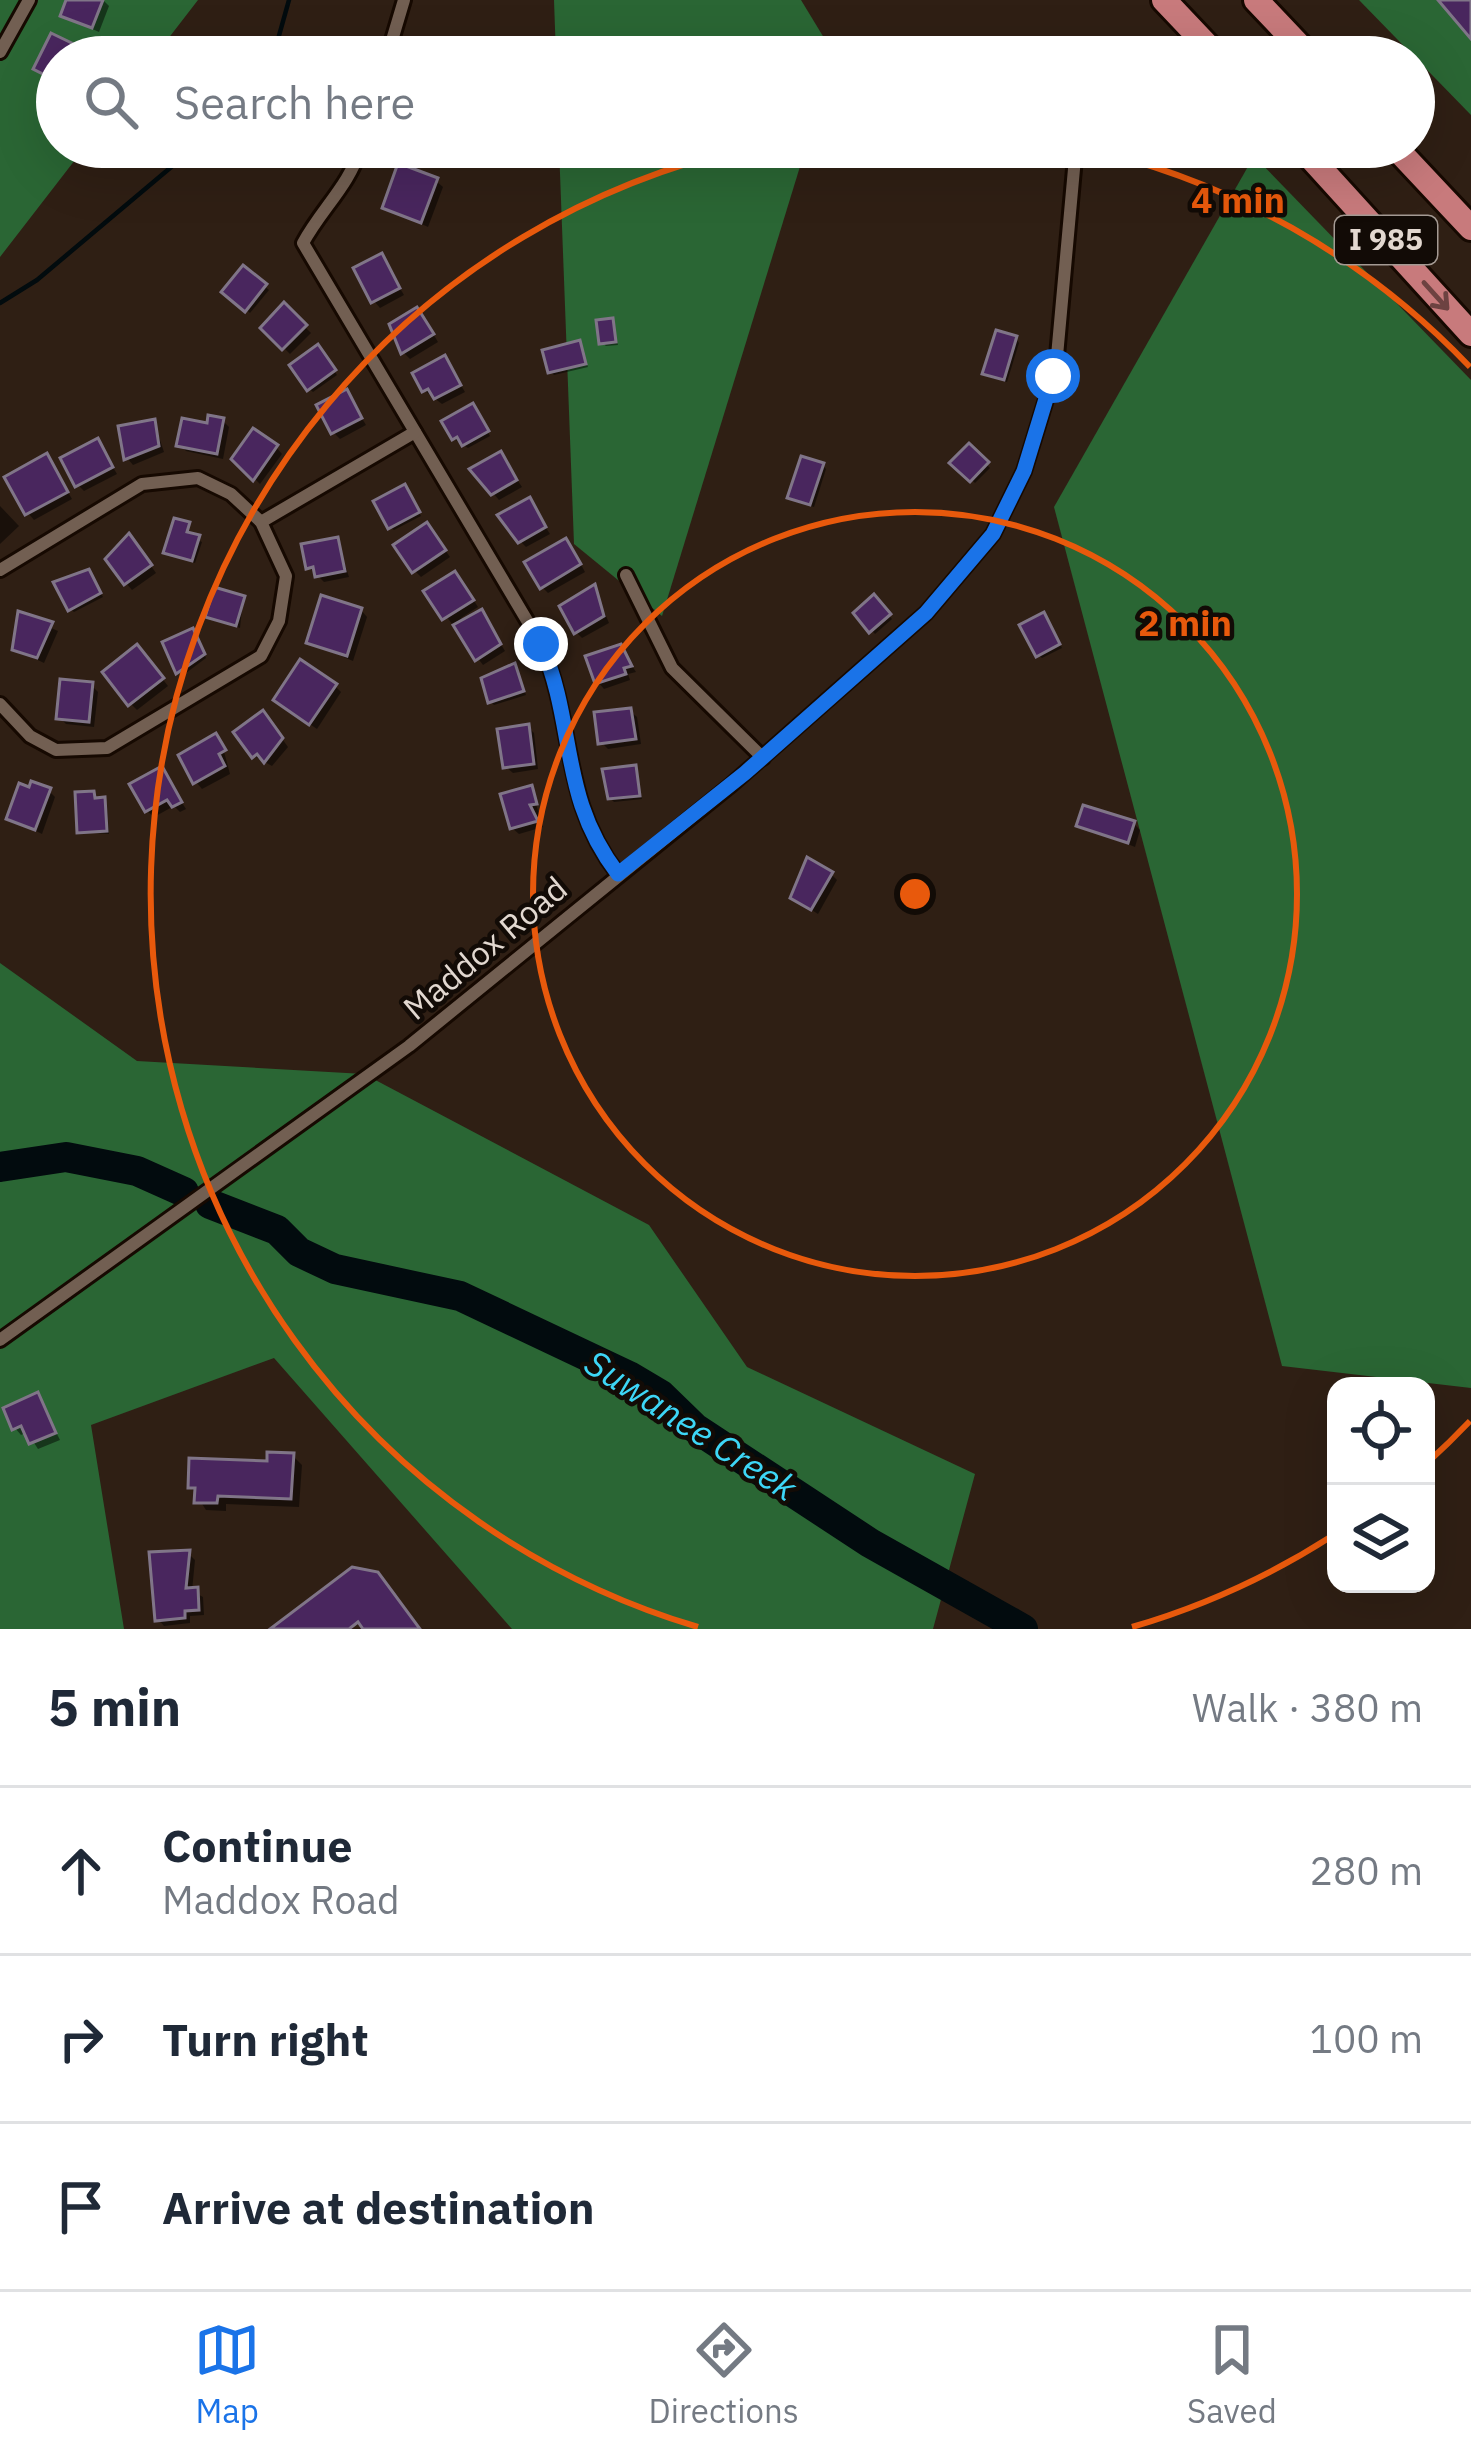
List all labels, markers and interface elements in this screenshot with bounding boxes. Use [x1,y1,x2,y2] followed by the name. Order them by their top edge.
[36,36,1435,168] search box
[78,69,144,135] icon: search
[174,73,415,131] text: Search here
[1191,176,1285,223] text: 4 min
[1335,216,1437,264] road number: I 985
[1422,280,1449,310] one-way arrow
[1026,349,1080,403] route start
[1138,599,1232,646] text: 2 min
[514,617,568,671] route end
[394,866,576,1029] street label: Maddox Road
[894,873,936,915] centre of rings
[576,1339,807,1511] water label: Suwanee Creek
[1327,1377,1435,1593] map controls
[1327,1377,1435,1485] button: locate
[1327,1485,1435,1593] button: layers
[48,1674,181,1740] text: 5 min
[1192,1682,1423,1733] text: Walk · 380 m
[162,1816,353,1874] text: Continue
[48,1838,114,1904] icon: ahead
[1310,1845,1423,1896] text: 280 m
[162,1874,400,1925] text: Maddox Road
[48,2006,114,2072] icon: right
[162,2010,369,2068] text: Turn right
[1310,2013,1423,2064] text: 100 m
[48,2174,114,2240] icon: arrive
[162,2178,595,2236] text: Arrive at destination
[194,2317,260,2432] tab: Map
[649,2317,799,2432] tab: Directions
[1187,2317,1277,2432] tab: Saved

